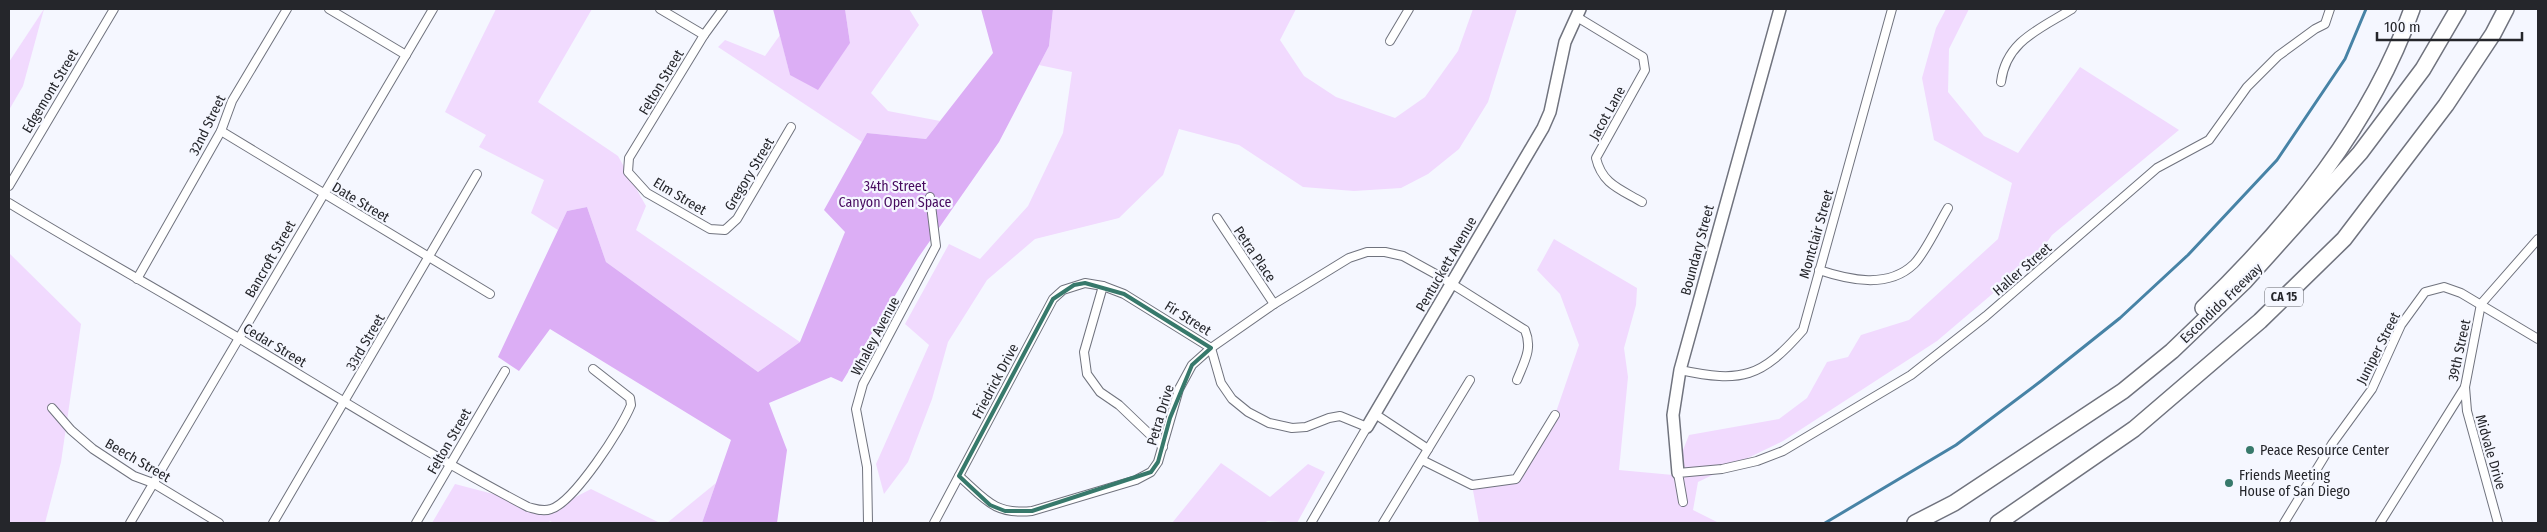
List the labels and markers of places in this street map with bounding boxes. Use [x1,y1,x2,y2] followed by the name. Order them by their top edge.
[2260,442,2389,459] place label: Peace Resource Center
[2244,444,2256,456] marker: Peace Resource Center
[2239,467,2350,500] place label: Friends Meeting House of San Diego
[2223,477,2235,489] marker: Friends Meeting House of San Diego

